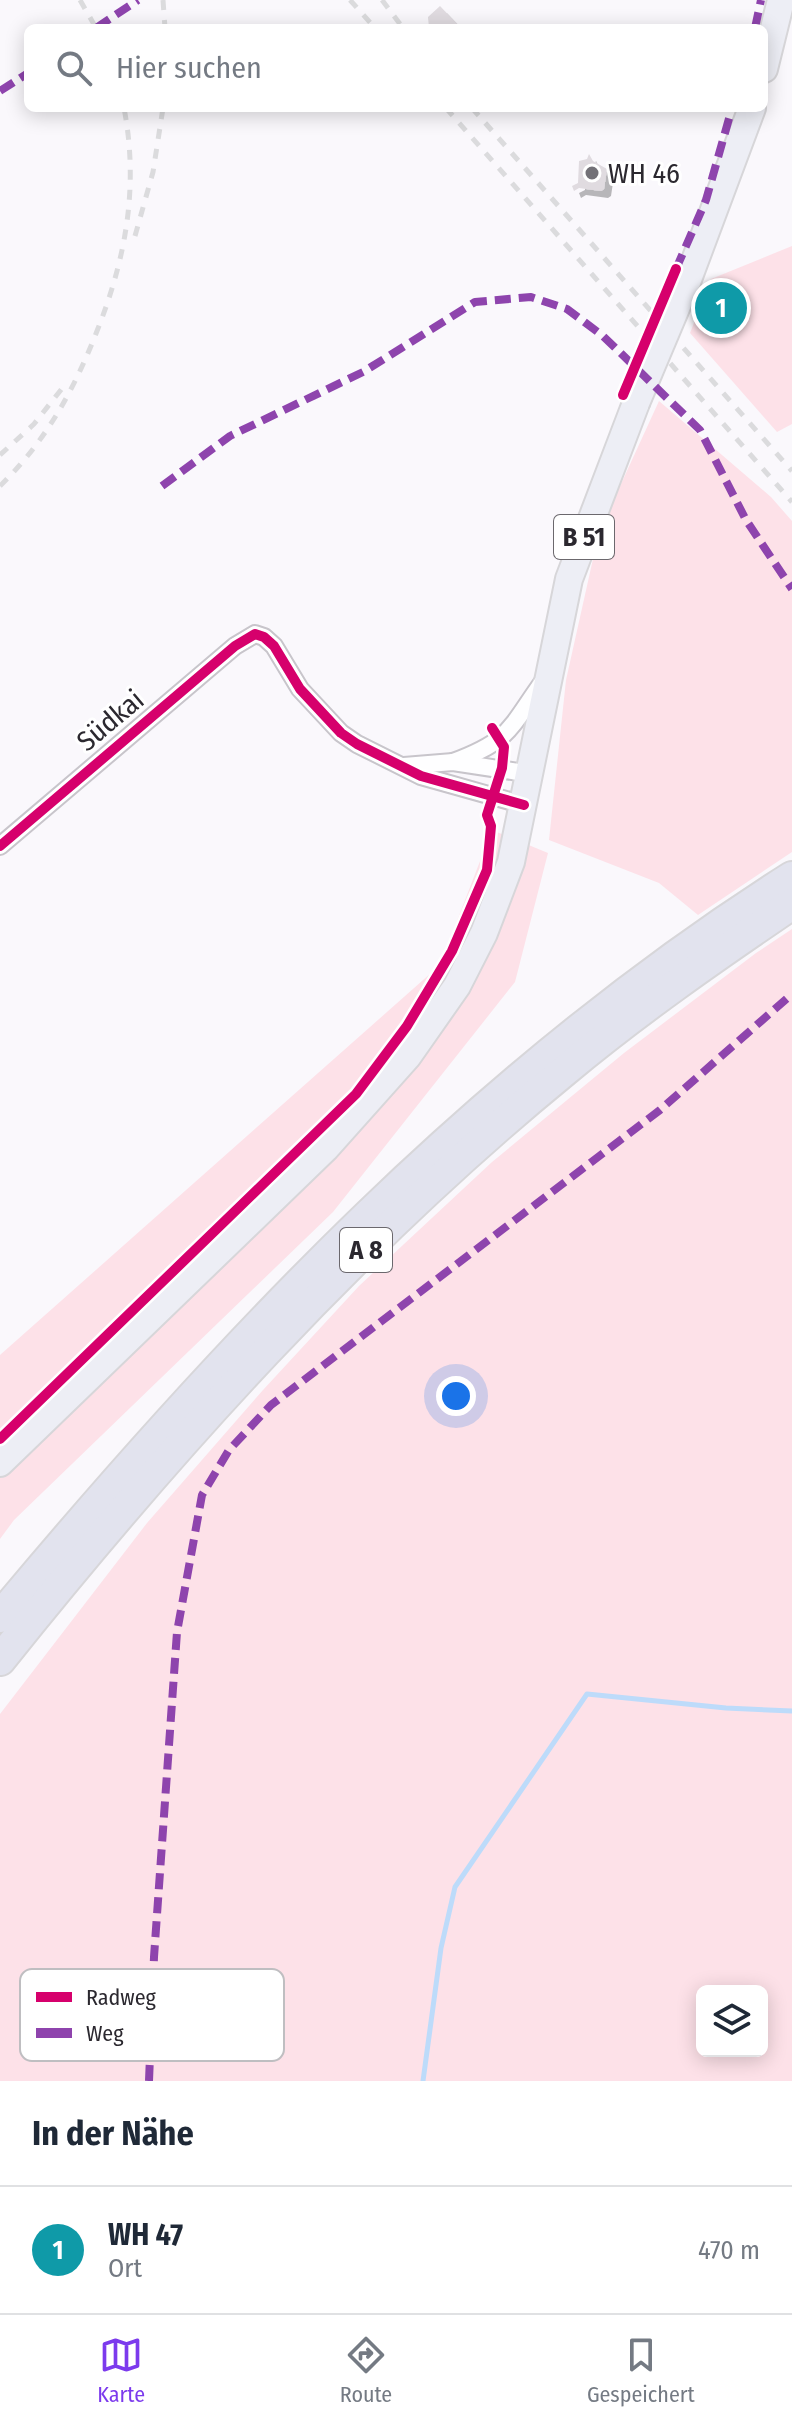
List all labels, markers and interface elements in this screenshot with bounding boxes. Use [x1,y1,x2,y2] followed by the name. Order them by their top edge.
[24,24,768,112] search box
[52,46,96,90] icon: search
[116,50,262,86] text: Hier suchen
[608,157,680,190] place label: WH 46
[583,164,601,182] marker: WH 46
[695,278,747,338] pin: 1
[554,515,614,559] road number: B 51
[70,683,150,758] street label: Südkai
[340,1228,392,1272] road number: A 8
[436,1376,476,1416] your location
[20,1969,284,2061] legend
[86,1984,157,2011] text: Radweg
[696,1985,768,2057] map controls
[696,1985,768,2057] button: layers
[86,2020,124,2047] text: Weg
[32,2113,194,2154] text: In der Nähe
[108,2217,183,2253] text: WH 47
[53,2235,64,2266] text: 1
[698,2235,760,2266] text: 470 m
[108,2253,142,2284] text: Ort
[97,2333,145,2408] tab: Karte
[340,2333,392,2408] tab: Route
[587,2333,695,2408] tab: Gespeichert

